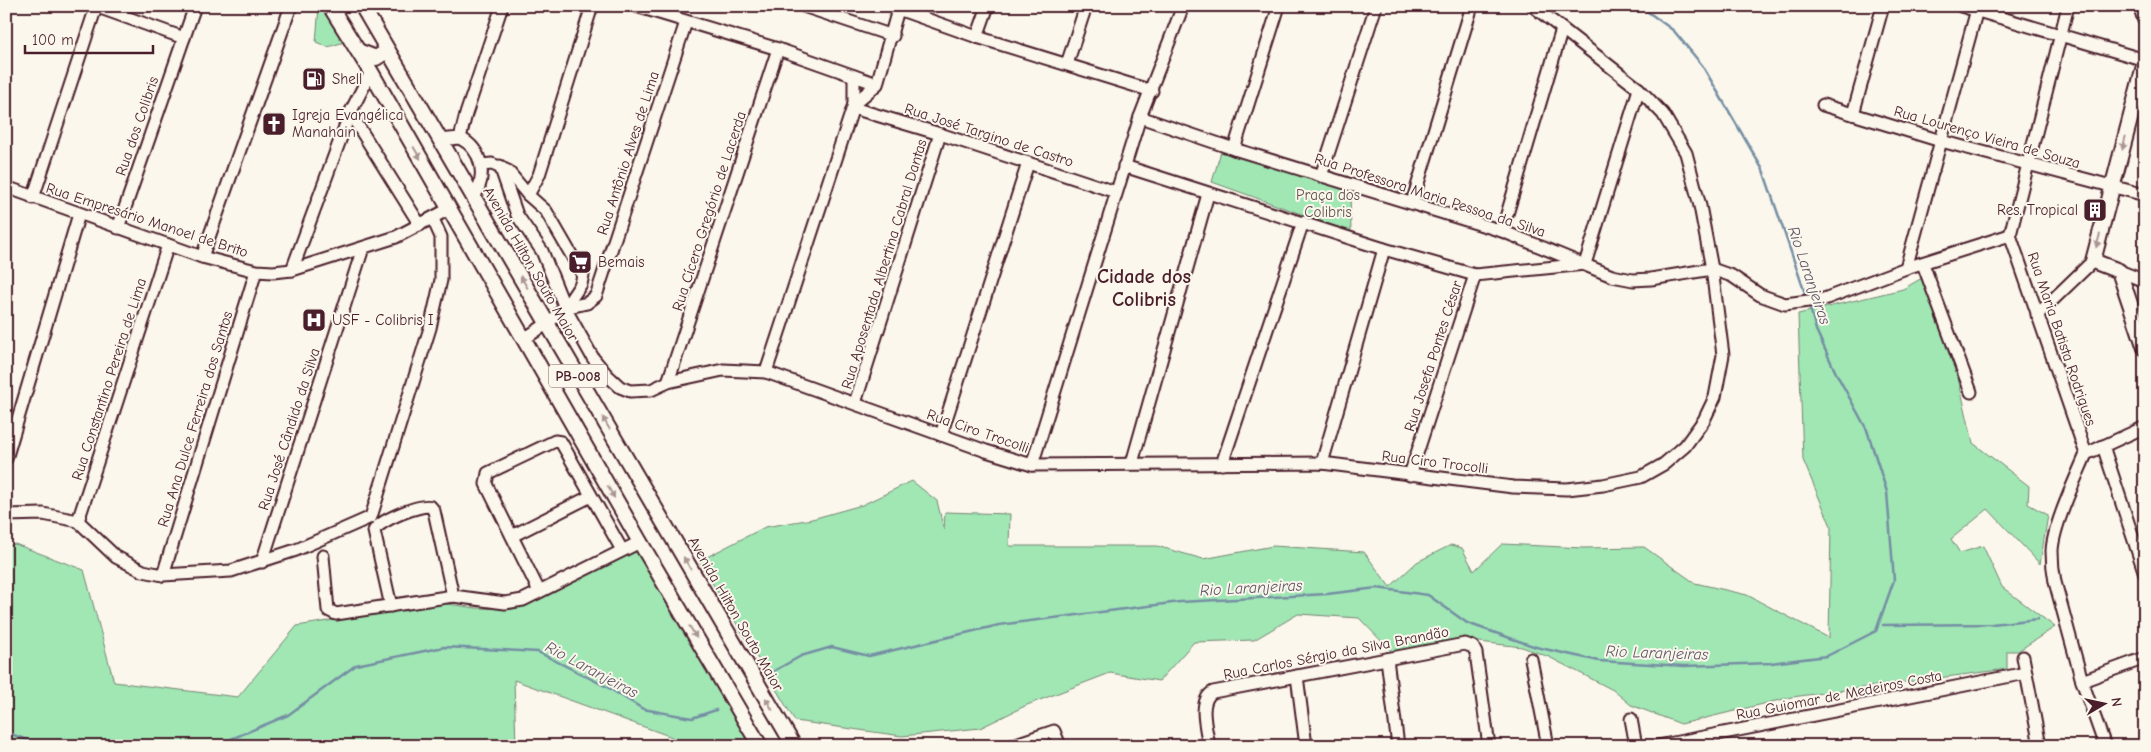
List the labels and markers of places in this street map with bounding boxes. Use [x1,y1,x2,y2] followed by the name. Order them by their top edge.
[301,66,327,92] fuel station icon: Shell
[332,70,362,88] place label: Shell
[292,106,403,141] place label: Igreja Evangélica Manahain
[261,111,287,137] church icon: Igreja Evangélica Manahain
[2082,197,2108,223] building icon: Res. Tropical
[1997,201,2078,219] place label: Res. Tropical
[567,249,593,275] supermarket icon: Bemais
[598,253,645,271] place label: Bemais
[301,307,327,333] hospital icon: USF - Colibris I
[332,311,434,329] place label: USF - Colibris I

